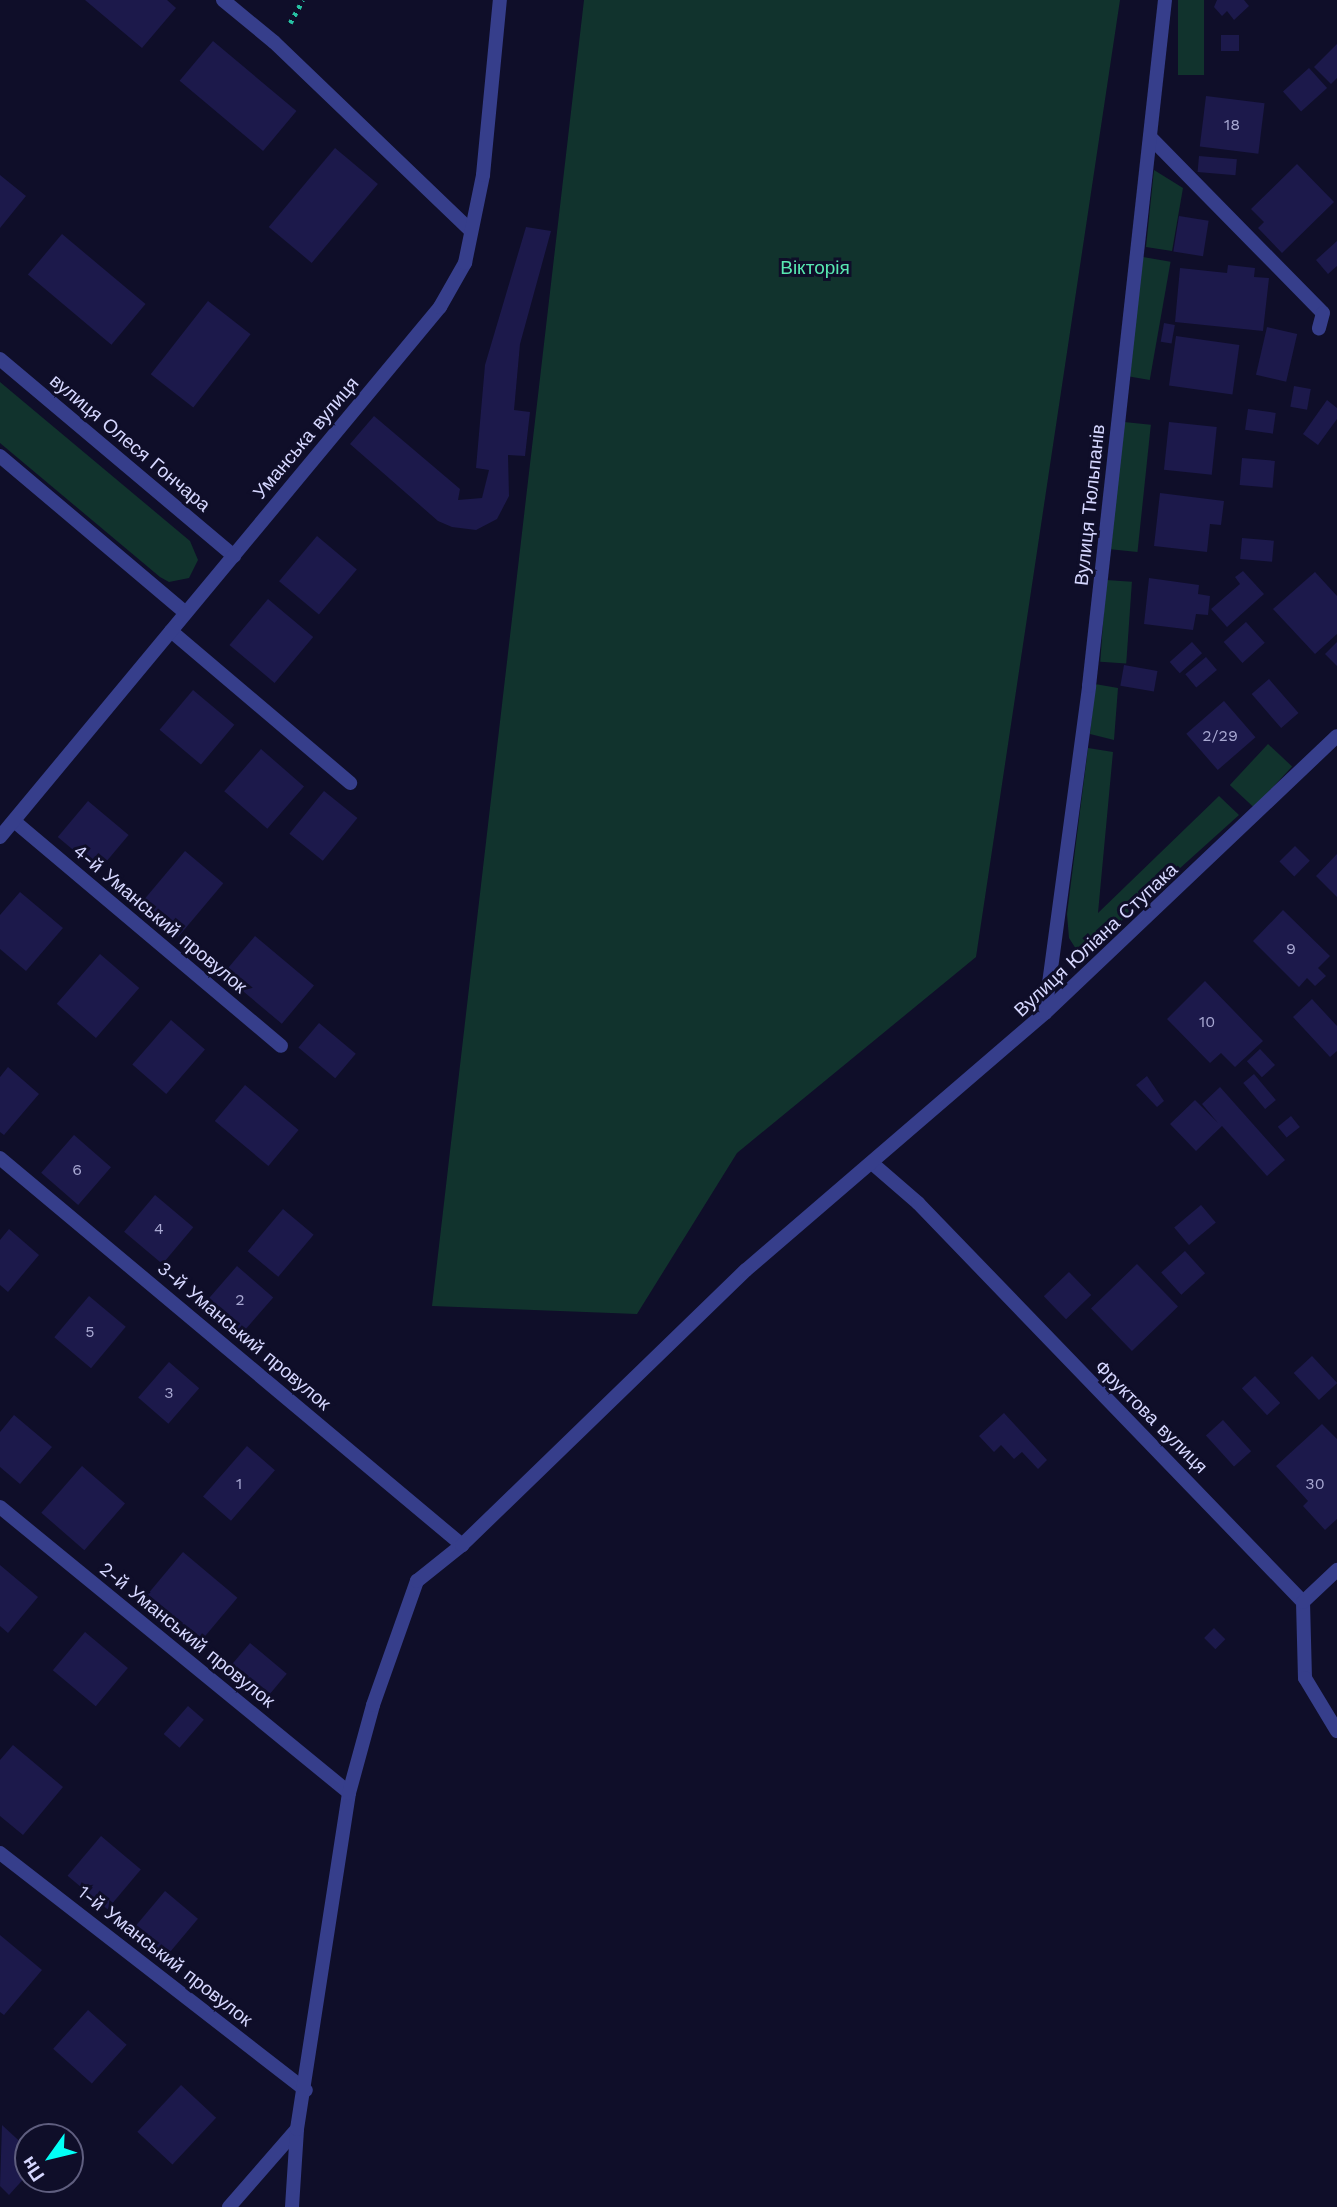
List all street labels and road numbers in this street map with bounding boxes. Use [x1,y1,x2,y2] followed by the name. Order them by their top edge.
[45,369,215,517] street label: вулиця Олеся Гончара
[248,372,364,504] street label: Уманська вулиця
[1070,423,1110,587] street label: Вулиця Тюльпанів
[69,840,251,998] street label: 4-й Уманський провулок
[1010,858,1182,1022] street label: Вулиця Юліана Ступака
[153,1257,335,1415] street label: 3-й Уманський провулок
[1090,1356,1212,1478] street label: Фруктова вулиця
[95,1557,279,1713] street label: 2-й Уманський провулок
[73,1881,257,2031] street label: 1-й Уманський провулок

